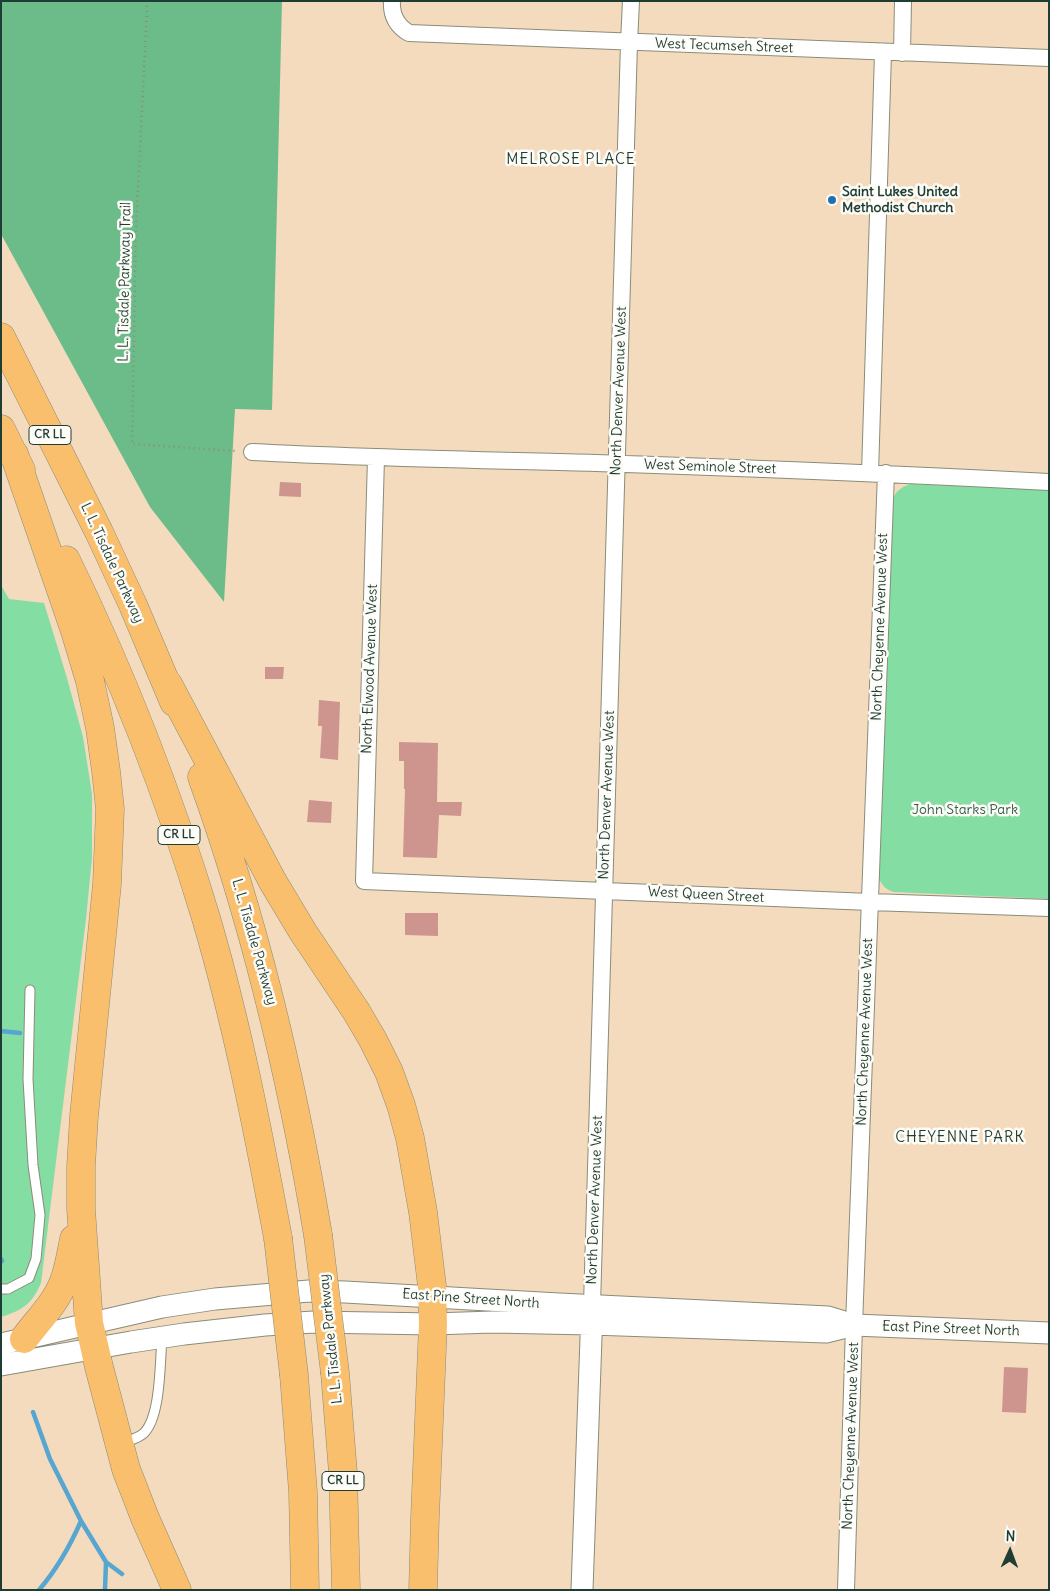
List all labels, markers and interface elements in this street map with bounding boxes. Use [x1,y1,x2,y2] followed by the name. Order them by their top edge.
[655,35,793,57] street label: West Tecumseh Street
[505,151,637,169] district label: MELROSE PLACE
[842,184,958,216] place label: Saint Lukes United Methodist Church
[826,194,838,206] marker: Saint Lukes United Methodist Church
[115,202,135,362] street label: L. L. Tisdale Parkway Trail
[608,306,630,476] street label: North Denver Avenue West
[29,426,71,444] road number: CR LL
[644,456,776,478] street label: West Seminole Street
[77,500,147,626] street label: L. L. Tisdale Parkway
[868,533,892,721] street label: North Cheyenne Avenue West
[359,584,381,754] street label: North Elwood Avenue West
[596,710,618,880] street label: North Denver Avenue West
[912,802,1018,818] park label: John Starks Park
[158,826,200,844] road number: CR LL
[228,877,280,1007] street label: L. L. Tisdale Parkway
[647,884,765,906] street label: West Queen Street
[853,938,877,1126] street label: North Cheyenne Avenue West
[584,1115,606,1285] street label: North Denver Avenue West
[894,1129,1026,1147] district label: CHEYENNE PARK
[316,1273,346,1405] street label: L. L. Tisdale Parkway
[402,1286,540,1312] street label: East Pine Street North
[882,1318,1020,1340] street label: East Pine Street North
[839,1342,863,1530] street label: North Cheyenne Avenue West
[322,1472,364,1490] road number: CR LL
[985,1526,1035,1576] north arrow
[1005,1527,1016,1545] text: N

